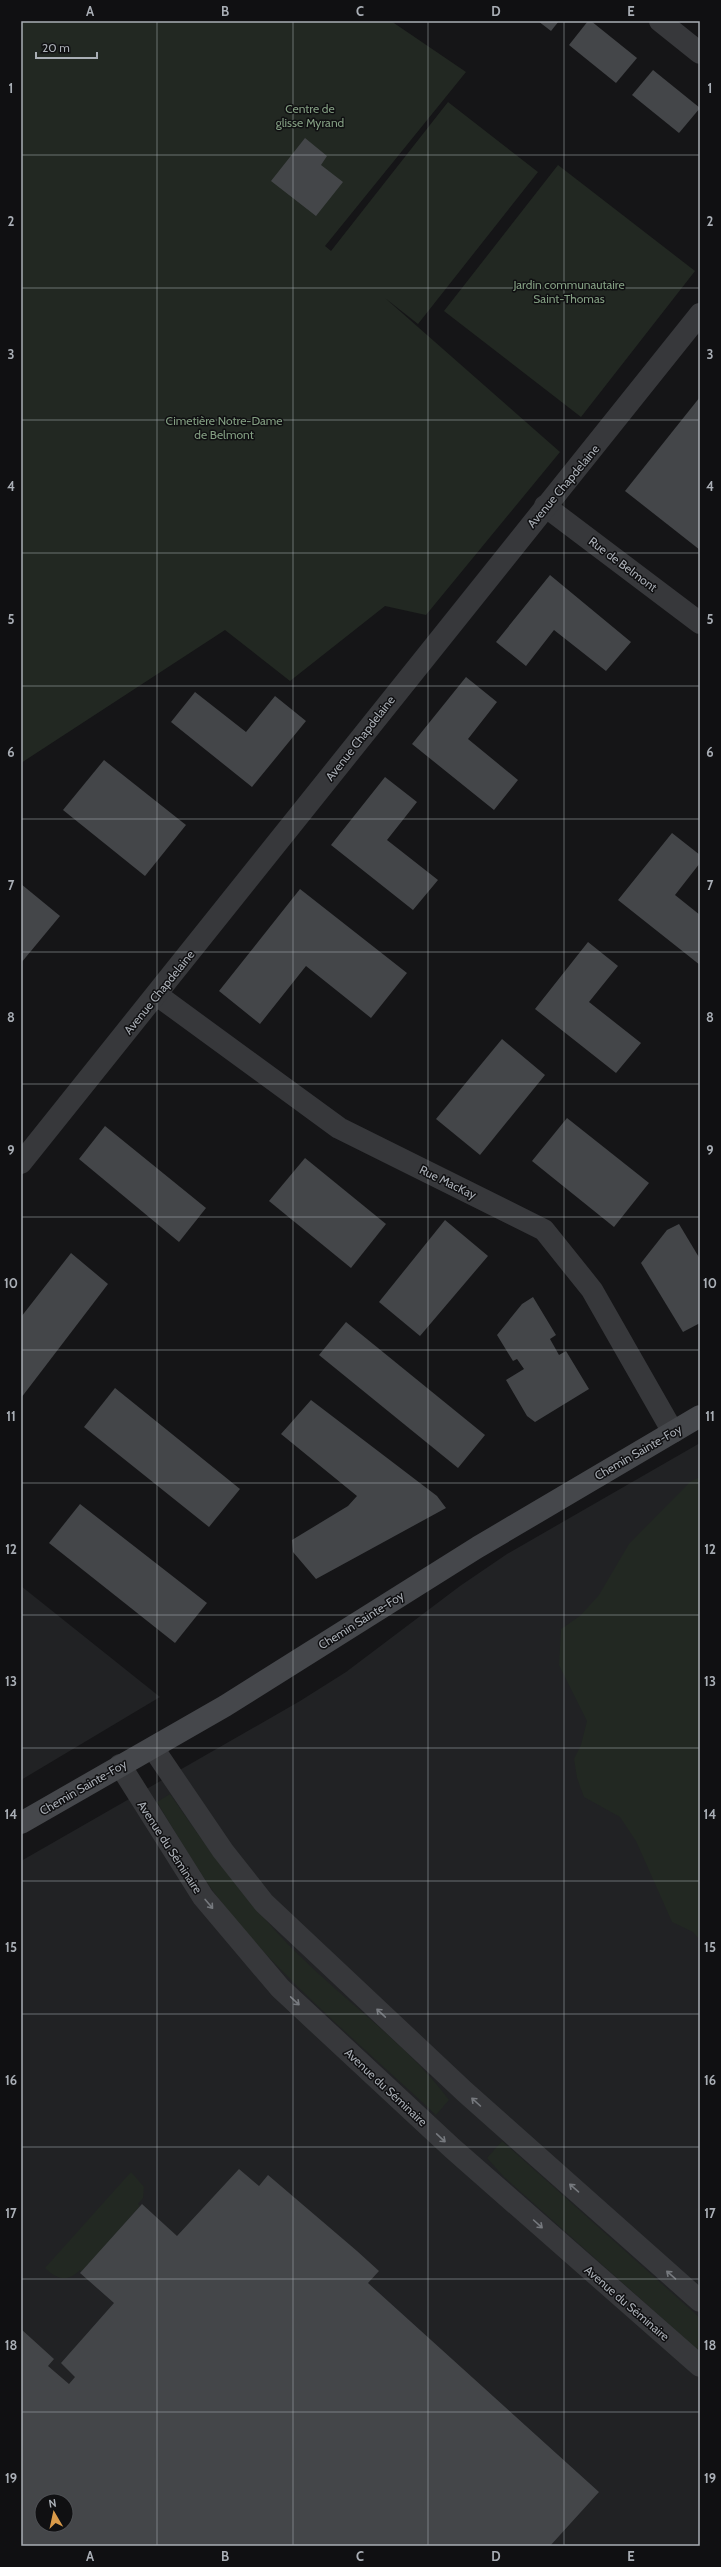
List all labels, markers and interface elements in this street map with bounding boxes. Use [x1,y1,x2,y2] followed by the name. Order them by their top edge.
[86,3,95,19] text: A
[221,3,229,19] text: B
[356,3,364,19] text: C
[491,3,501,19] text: D
[627,3,635,19] text: E
[36,34,97,60] scale bar
[42,40,70,55] text: 20 m
[9,80,13,96] text: 1
[708,80,712,96] text: 1
[276,101,344,130] park label: Centre de glisse Myrand
[8,213,15,229] text: 2
[707,213,714,229] text: 2
[512,277,625,306] park label: Jardin communautaire Saint-Thomas
[7,346,15,362] text: 3
[706,346,714,362] text: 3
[166,413,282,442] park label: Cimetière Notre-Dame de Belmont
[524,441,602,531] street label: Avenue Chapdelaine
[7,478,15,494] text: 4
[706,478,714,494] text: 4
[586,533,660,595] street label: Rue de Belmont
[8,611,15,627] text: 5
[707,611,714,627] text: 5
[322,692,398,784] street label: Avenue Chapdelaine
[7,744,15,760] text: 6
[706,744,714,760] text: 6
[8,877,15,893] text: 7
[707,877,714,893] text: 7
[120,947,198,1037] street label: Avenue Chapdelaine
[7,1009,15,1025] text: 8
[706,1009,714,1025] text: 8
[7,1142,15,1158] text: 9
[706,1142,714,1158] text: 9
[417,1162,479,1202] street label: Rue MacKay
[4,1275,18,1291] text: 10
[703,1275,717,1291] text: 10
[6,1408,16,1424] text: 11
[705,1408,715,1424] text: 11
[592,1421,684,1483] street label: Chemin Sainte-Foy
[5,1541,17,1557] text: 12
[704,1541,716,1557] text: 12
[315,1588,407,1652] street label: Chemin Sainte-Foy
[5,1673,17,1689] text: 13
[704,1673,716,1689] text: 13
[37,1756,129,1818] street label: Chemin Sainte-Foy
[134,1798,206,1896] street label: Avenue du Séminaire
[5,1806,17,1822] text: 14
[704,1806,716,1822] text: 14
[204,1899,213,1909] one-way arrow
[5,1939,17,1955] text: 15
[704,1939,716,1955] text: 15
[290,1997,300,2006] one-way arrow
[376,2009,386,2018] one-way arrow
[342,2045,430,2129] street label: Avenue du Séminaire
[5,2072,17,2088] text: 16
[704,2072,716,2088] text: 16
[471,2098,481,2107] one-way arrow
[436,2133,446,2143] one-way arrow
[568,2184,579,2193] one-way arrow
[5,2205,17,2221] text: 17
[704,2205,716,2221] text: 17
[533,2220,543,2229] one-way arrow
[582,2262,672,2344] street label: Avenue du Séminaire
[666,2270,676,2279] one-way arrow
[5,2337,17,2353] text: 18
[704,2337,716,2353] text: 18
[5,2470,17,2486] text: 19
[704,2470,716,2486] text: 19
[34,2493,74,2533] north arrow
[47,2496,57,2511] text: N
[86,2548,95,2564] text: A
[221,2548,229,2564] text: B
[356,2548,364,2564] text: C
[491,2548,501,2564] text: D
[627,2548,635,2564] text: E

